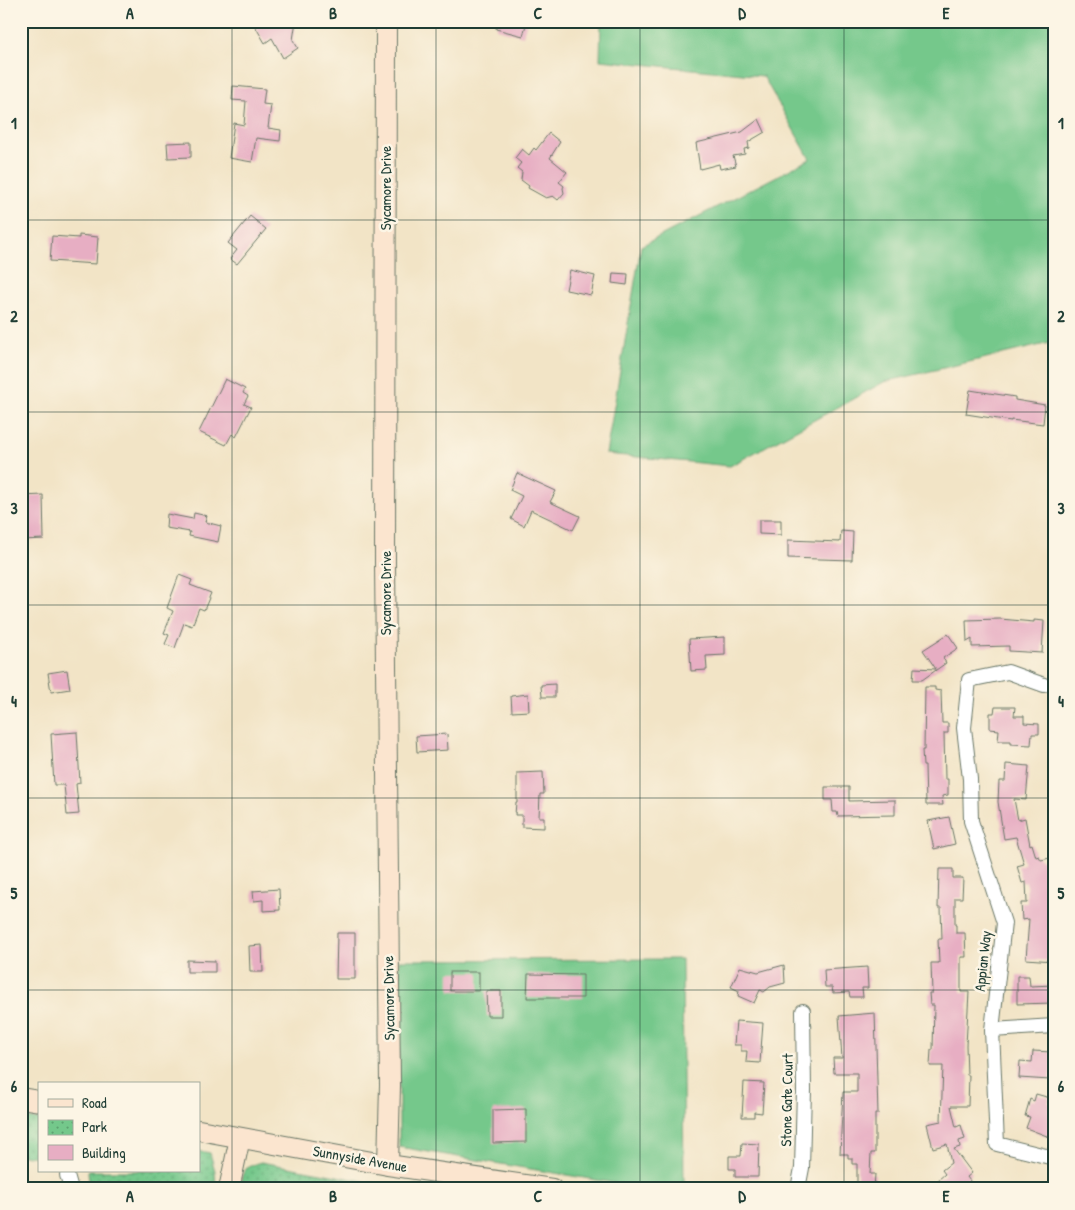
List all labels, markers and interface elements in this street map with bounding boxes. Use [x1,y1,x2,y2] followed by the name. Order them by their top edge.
[126,2,134,24] text: A
[329,2,337,24] text: B
[534,2,543,24] text: C
[738,2,746,24] text: D
[942,2,950,24] text: E
[11,112,17,134] text: 1
[1058,112,1064,134] text: 1
[375,146,396,230] street label: Sycamore Drive
[10,305,18,327] text: 2
[1057,305,1065,327] text: 2
[10,497,18,519] text: 3
[1057,497,1065,519] text: 3
[375,551,396,635] street label: Sycamore Drive
[11,690,17,712] text: 4
[1058,690,1064,712] text: 4
[11,882,18,904] text: 5
[1058,882,1065,904] text: 5
[969,929,996,992] street label: Appian Way
[377,956,400,1040] street label: Sycamore Drive
[775,1052,798,1147] street label: Stone Gate Court
[11,1075,18,1097] text: 6
[1058,1075,1065,1097] text: 6
[38,1082,200,1172] legend
[82,1092,107,1113] text: Road
[82,1116,107,1137] text: Park
[311,1140,409,1177] street label: Sunnyside Avenue
[82,1142,126,1163] text: Building
[126,1185,134,1207] text: A
[329,1185,337,1207] text: B
[534,1185,543,1207] text: C
[738,1185,746,1207] text: D
[942,1185,950,1207] text: E

